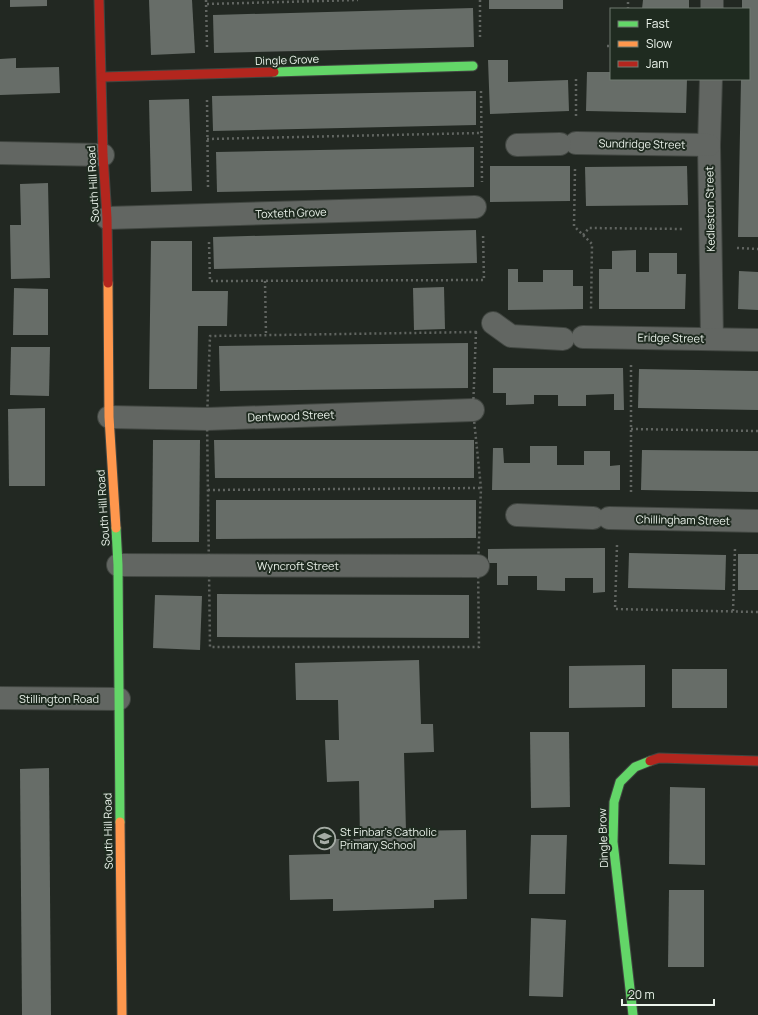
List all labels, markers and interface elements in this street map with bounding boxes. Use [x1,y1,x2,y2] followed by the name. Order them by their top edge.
[610,8,750,80] legend
[646,15,670,32] text: Fast
[646,35,672,52] text: Slow
[255,51,320,68] street label: Dingle Grove
[646,55,668,72] text: Jam
[598,135,686,152] street label: Sundridge Street
[83,145,102,223] street label: South Hill Road
[701,166,718,252] street label: Kedleston Street
[255,204,327,221] street label: Toxteth Grove
[637,329,705,346] street label: Eridge Street
[247,406,335,425] street label: Dentwood Street
[92,469,113,547] street label: South Hill Road
[636,511,730,528] street label: Chillingham Street
[257,558,339,573] street label: Wyncroft Street
[19,691,99,706] street label: Stillington Road
[99,793,116,869] street label: South Hill Road
[594,807,611,868] street label: Dingle Brow
[340,824,437,852] place label: St Finbar's Catholic Primary School
[311,825,337,851] school or university icon: St Finbar's Catholic Primary School
[622,981,714,1007] scale bar
[628,986,655,1003] text: 20 m

